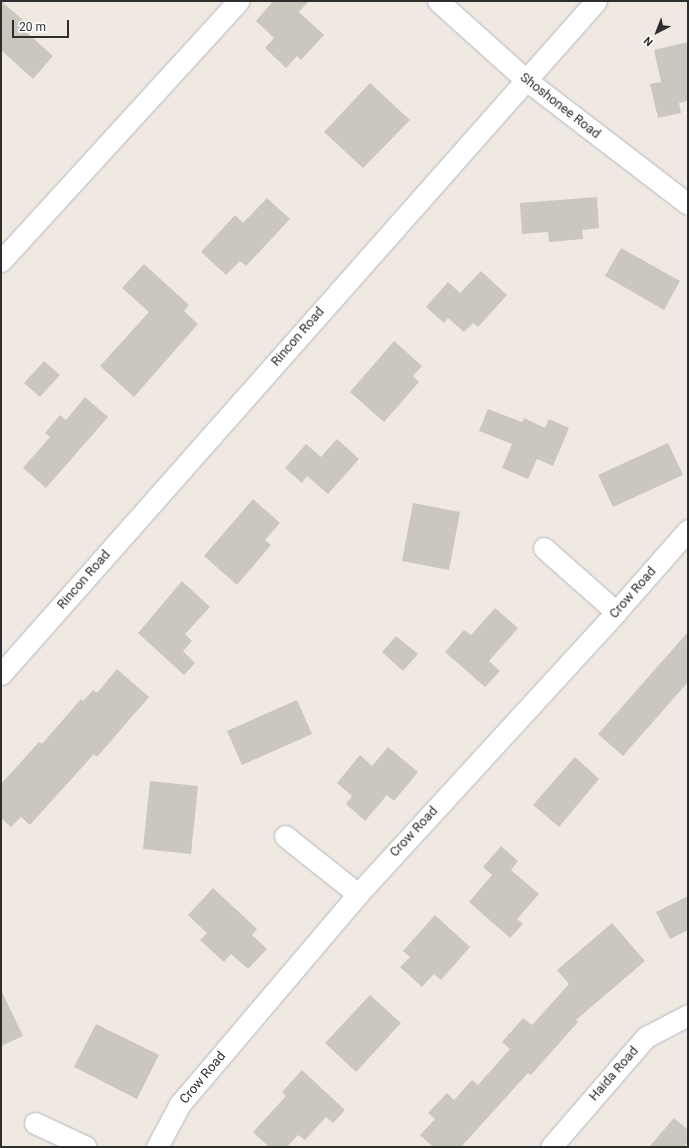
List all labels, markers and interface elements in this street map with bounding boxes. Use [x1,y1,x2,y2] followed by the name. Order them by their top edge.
[14,12,71,38] scale bar
[637,12,677,52] north arrow
[19,20,46,34] text: 20 m
[641,34,656,49] text: N
[517,70,603,142] street label: Shoshonee Road
[268,304,328,370] street label: Rincon Road
[54,547,114,613] street label: Rincon Road
[606,564,660,622] street label: Crow Road
[387,804,441,860] street label: Crow Road
[586,1044,642,1104] street label: Haida Road
[177,1049,229,1107] street label: Crow Road

